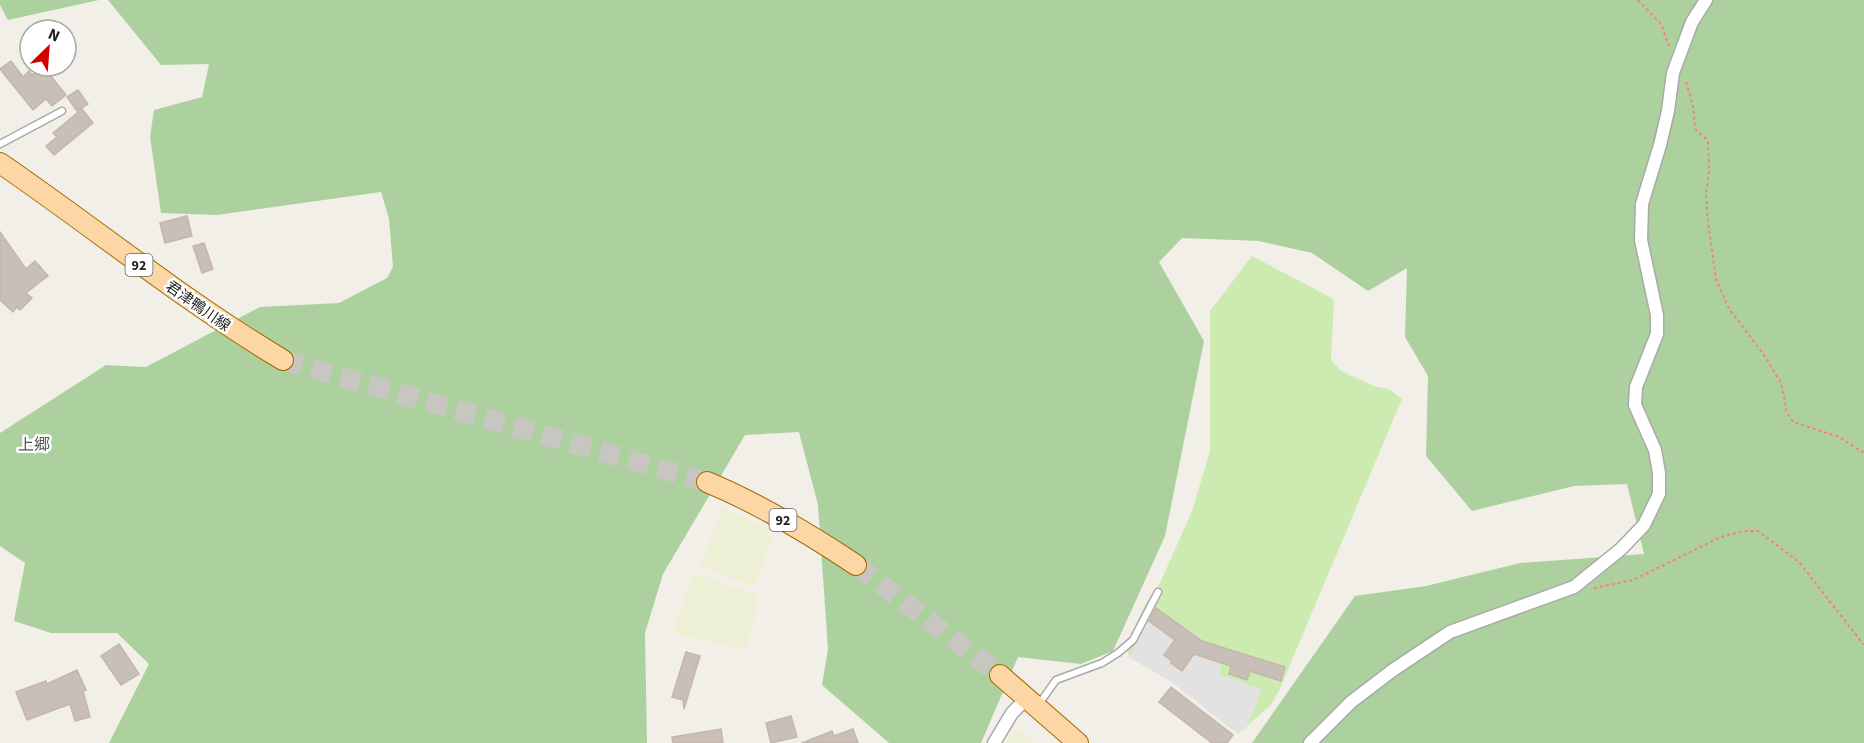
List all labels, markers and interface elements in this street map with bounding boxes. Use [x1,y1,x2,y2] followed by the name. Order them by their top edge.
[18,18,78,78] north arrow
[44,23,63,48] text: N
[126,254,152,276] road number: 92
[161,276,234,337] street label: 君津鴨川線
[18,434,50,456] district label: 上郷
[770,509,796,531] road number: 92

